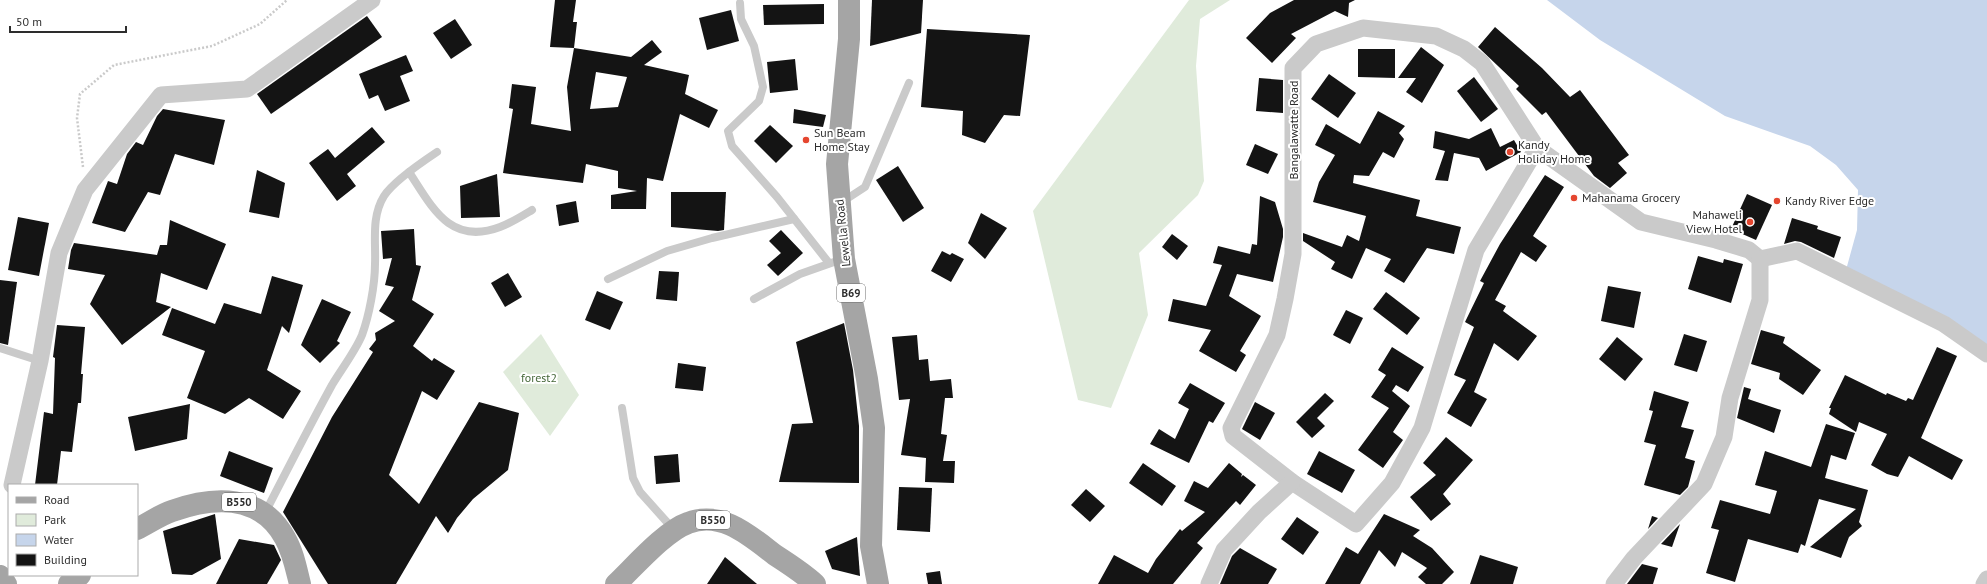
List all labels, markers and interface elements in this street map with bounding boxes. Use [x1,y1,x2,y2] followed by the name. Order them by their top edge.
[10,8,126,34] scale bar
[16,14,42,29] text: 50 m
[1286,81,1301,179] street label: Bangalawatte Road
[814,125,870,154] place label: Sun Beam Home Stay
[801,135,811,145] marker: Sun Beam Home Stay
[1518,137,1590,166] place label: Kandy Holiday Home
[1505,147,1515,157] marker: Kandy Holiday Home
[1582,190,1681,205] place label: Mahanama Grocery
[1569,193,1579,203] marker: Mahanama Grocery
[1785,193,1874,208] place label: Kandy River Edge
[1772,196,1782,206] marker: Kandy River Edge
[831,199,854,268] street label: Lewella Road
[1685,207,1742,236] place label: Mahaweli View Hotel
[1745,217,1755,227] marker: Mahaweli View Hotel
[837,284,865,302] road number: B69
[521,370,557,385] park label: forest2
[8,484,138,576] legend
[44,492,69,507] text: Road
[222,493,256,511] road number: B550
[696,511,730,529] road number: B550
[44,512,66,527] text: Park
[44,532,74,547] text: Water
[44,552,87,567] text: Building

